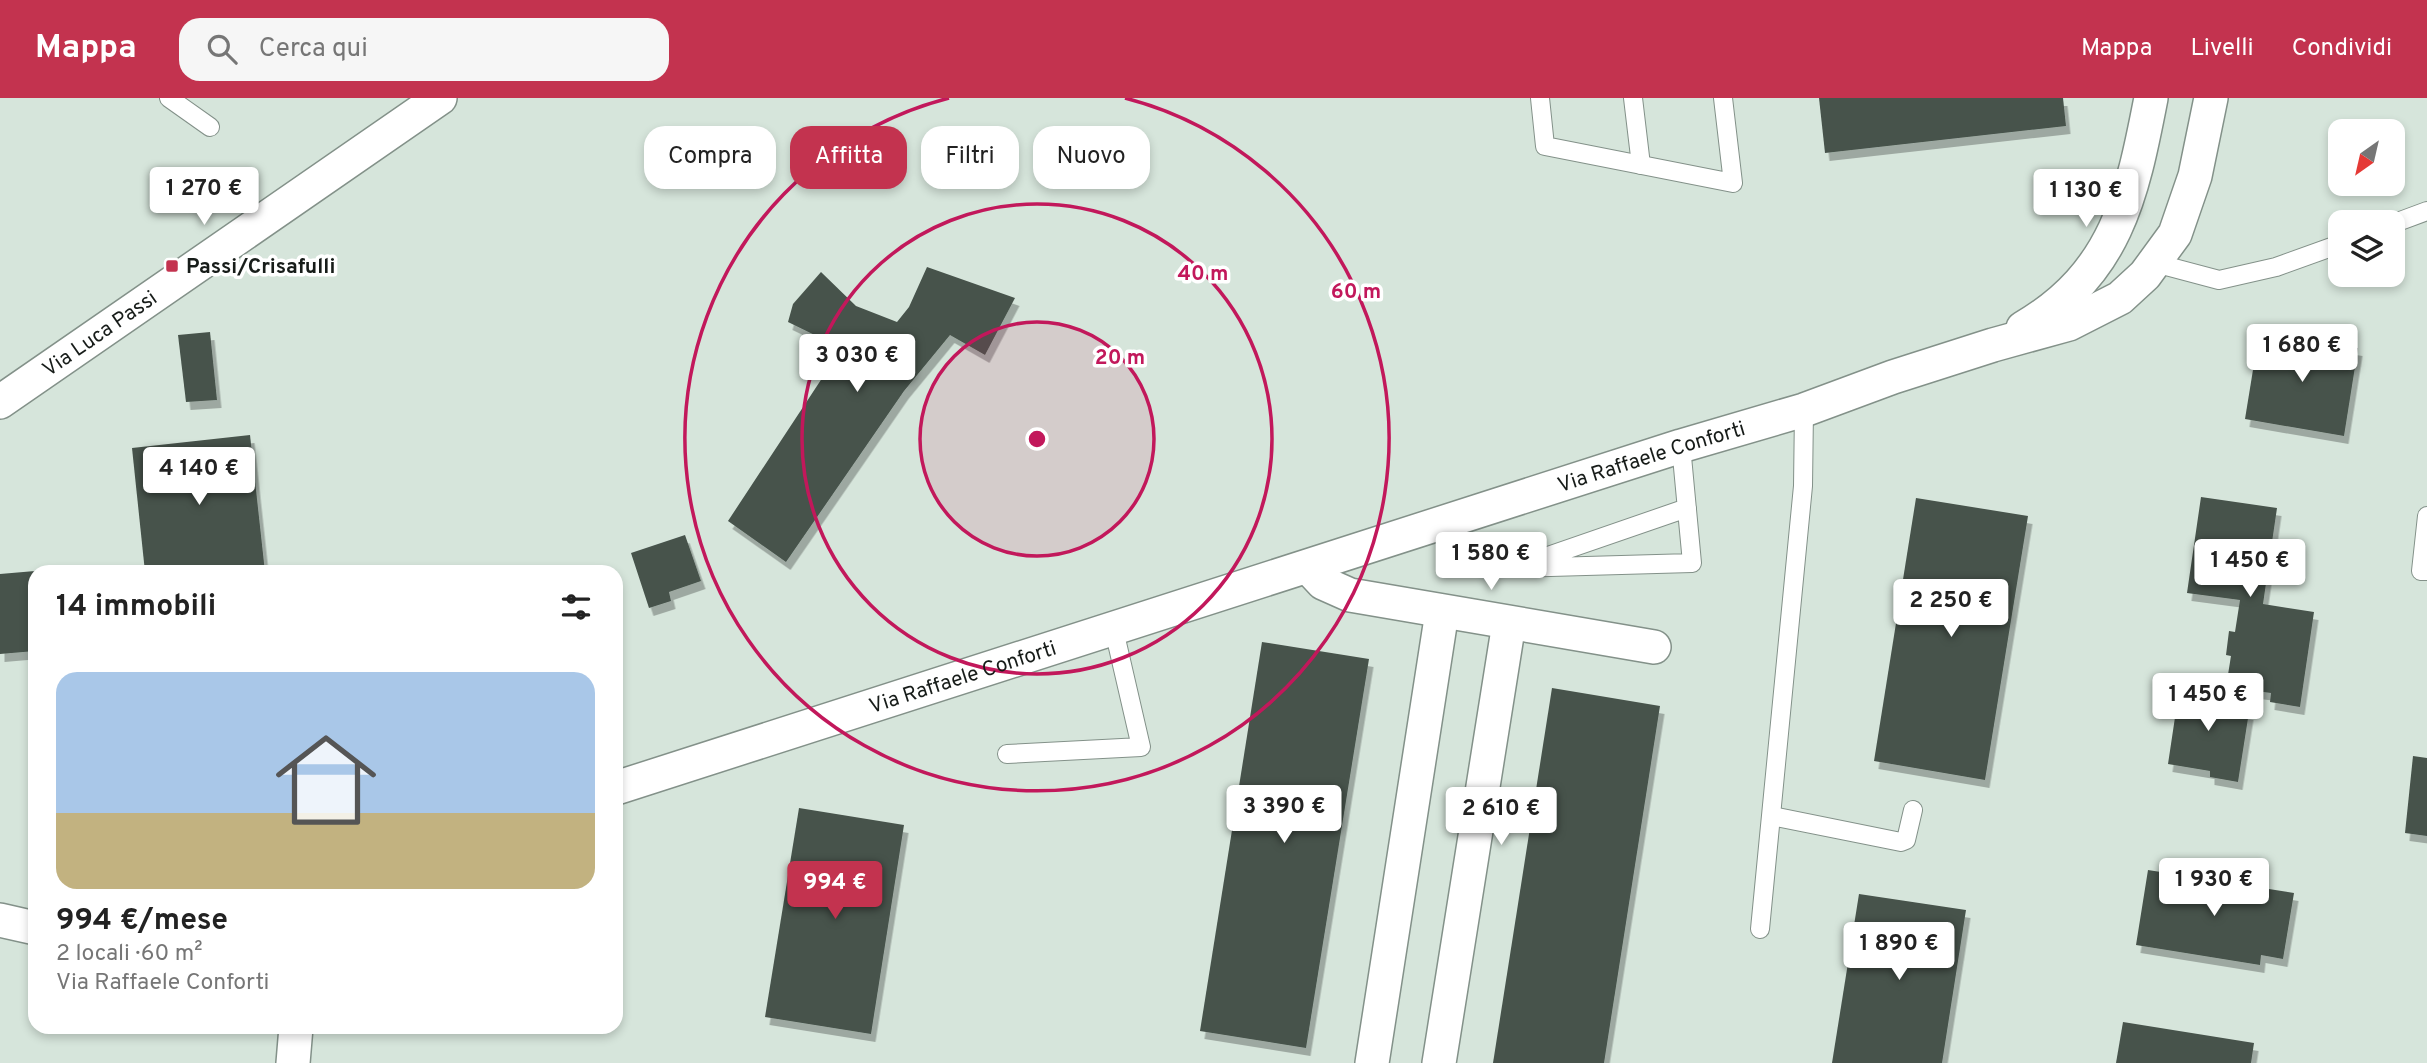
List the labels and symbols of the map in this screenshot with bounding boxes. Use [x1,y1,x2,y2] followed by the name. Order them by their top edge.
[2328,119,2404,196] north arrow
[139,167,269,227] pin: 1 270 €
[2021,170,2151,229] pin: 1 130 €
[186,254,335,281] place label: Passi/Crisafulli
[164,258,180,274] marker: Passi/Crisafulli
[1178,261,1228,288] text: 40 m
[1331,279,1381,306] text: 60 m
[38,285,163,384] street label: Via Luca Passi
[2237,324,2367,384] pin: 1 680 €
[792,334,922,394] pin: 3 030 €
[1095,345,1145,372] text: 20 m
[1554,416,1749,500] street label: Via Raffaele Conforti
[1025,427,1049,451] centre of rings
[134,448,264,507] pin: 4 140 €
[1426,532,1556,592] pin: 1 580 €
[2185,540,2315,599] pin: 1 450 €
[1886,580,2016,639] pin: 2 250 €
[866,635,1060,721] street label: Via Raffaele Conforti
[2143,674,2273,733] pin: 1 450 €
[1219,786,1349,845] pin: 3 390 €
[1436,788,1566,847] pin: 2 610 €
[2149,858,2279,918] pin: 1 930 €
[786,862,884,921] pin: 994 €
[1834,922,1964,982] pin: 1 890 €

